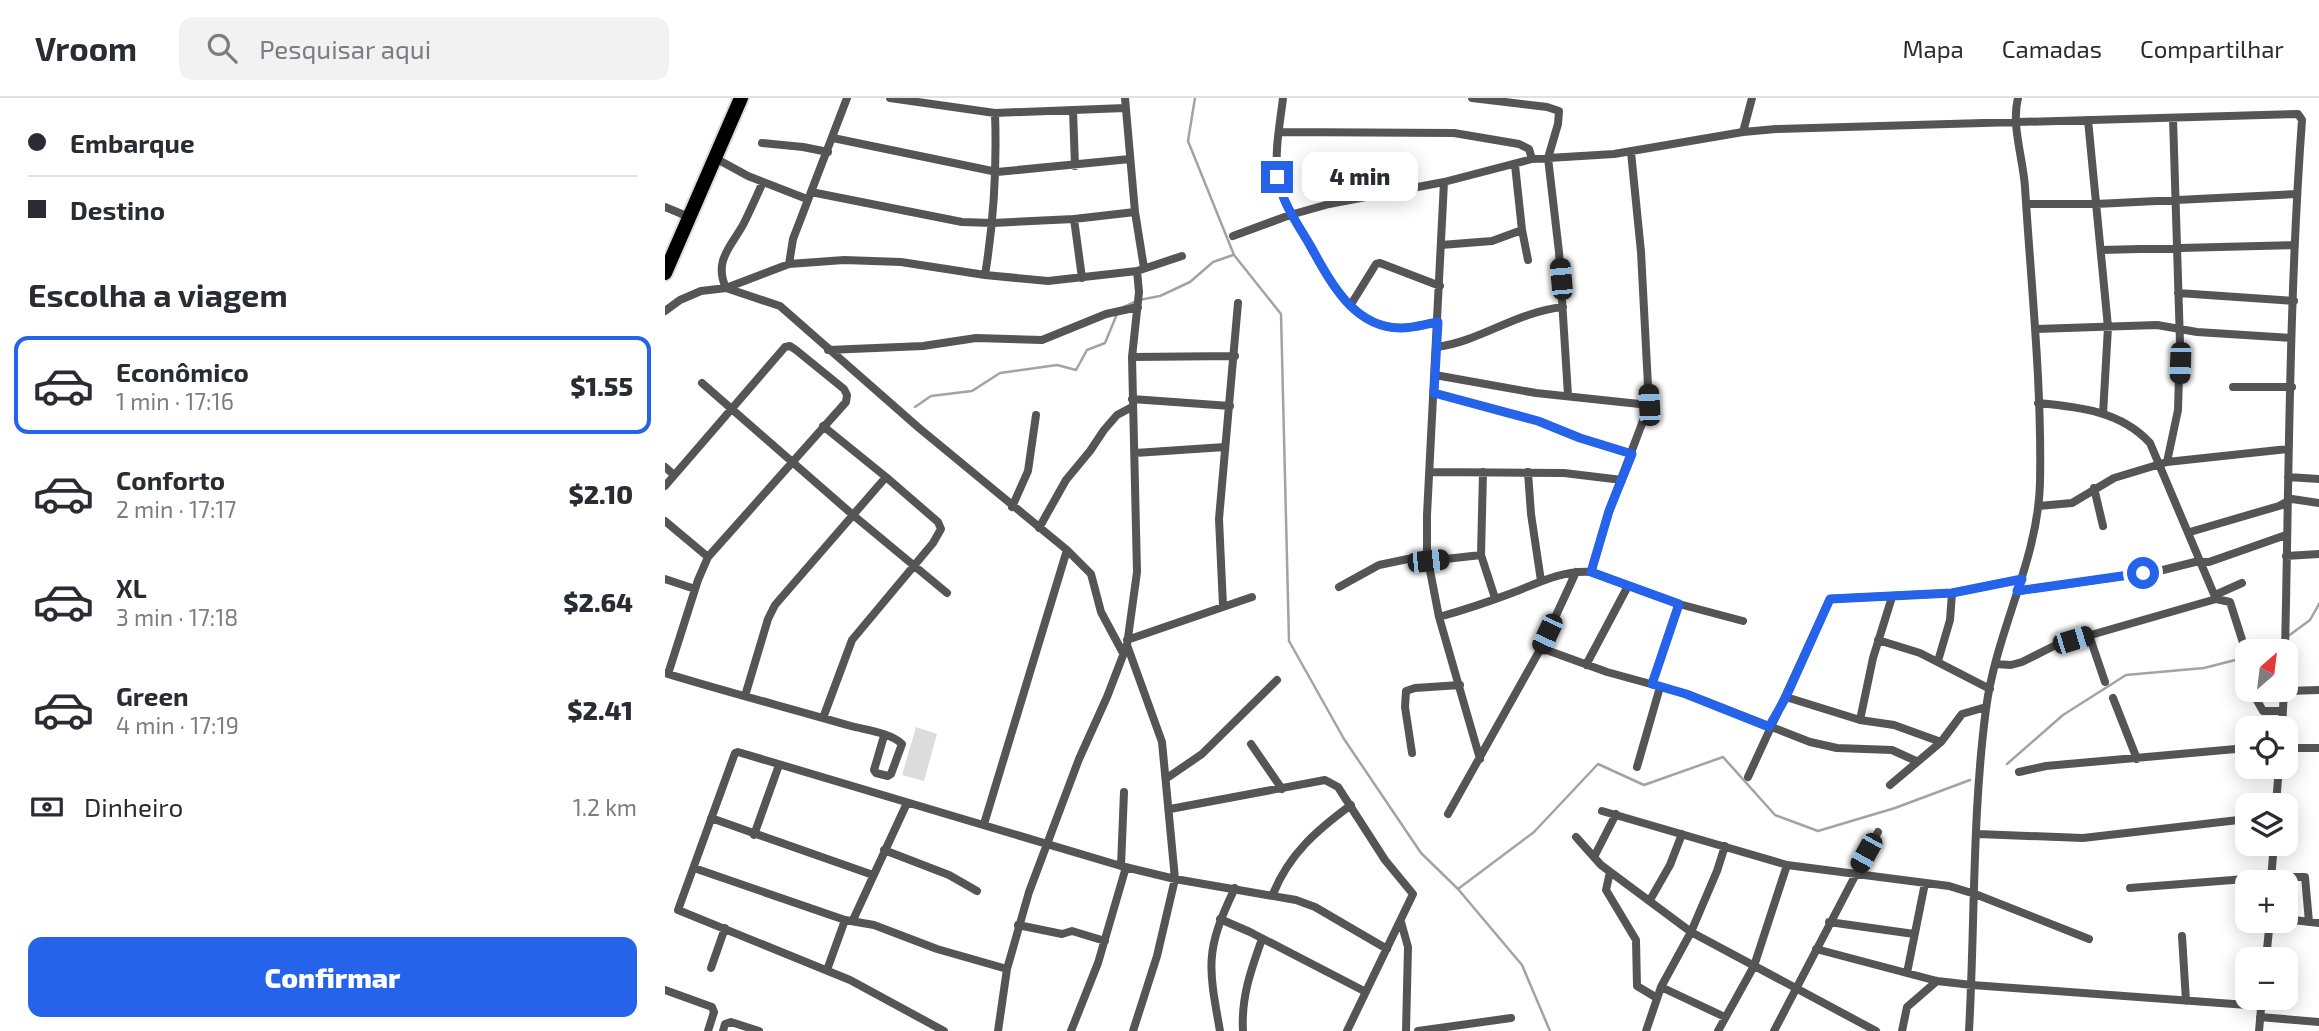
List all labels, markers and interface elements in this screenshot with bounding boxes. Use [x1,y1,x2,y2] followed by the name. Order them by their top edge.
[179,17,669,80] search box
[35,28,137,68] text: Vroom
[203,29,241,67] icon: search
[259,33,431,64] text: Pesquisar aqui
[1902,34,1964,63] text: Mapa
[2002,34,2102,63] text: Camadas
[2140,34,2284,63] text: Compartilhar
[70,127,195,158] text: Embarque
[1301,153,1417,202] callout: 4 min
[1261,161,1293,193] route end
[1330,162,1390,190] text: 4 min
[70,194,165,225] text: Destino
[1549,257,1574,301] car
[28,275,288,313] text: Escolha a viagem
[2169,342,2192,384] car
[32,354,95,417] icon: car
[116,356,249,387] text: Econômico
[570,370,633,401] text: $1.55
[1638,383,1661,427] car
[116,387,234,415] text: 1 min · 17:16
[32,462,95,525] icon: car
[116,464,225,495] text: Conforto
[568,478,633,509] text: $2.10
[116,495,236,523] text: 2 min · 17:17
[1407,548,1450,574] car
[2127,557,2159,589] route start
[32,570,95,633] icon: car
[116,572,147,603] text: XL
[563,586,633,617] text: $2.64
[116,603,238,631] text: 3 min · 17:18
[1529,611,1566,657] car
[2050,624,2097,656] car
[2235,639,2298,702] north arrow
[2235,639,2298,1010] map controls
[32,678,95,741] icon: car
[116,680,189,711] text: Green
[567,694,633,725] text: $2.41
[116,711,239,739] text: 4 min · 17:19
[2235,716,2298,779] button: locate
[28,788,66,826] icon: cash
[84,791,183,822] text: Dinheiro
[573,793,637,821] text: 1.2 km
[2235,793,2298,856] button: layers
[1847,830,1886,876] car
[2235,870,2298,933] button: +
[28,937,637,1017] button: Confirmar
[2235,947,2298,1010] button: −

